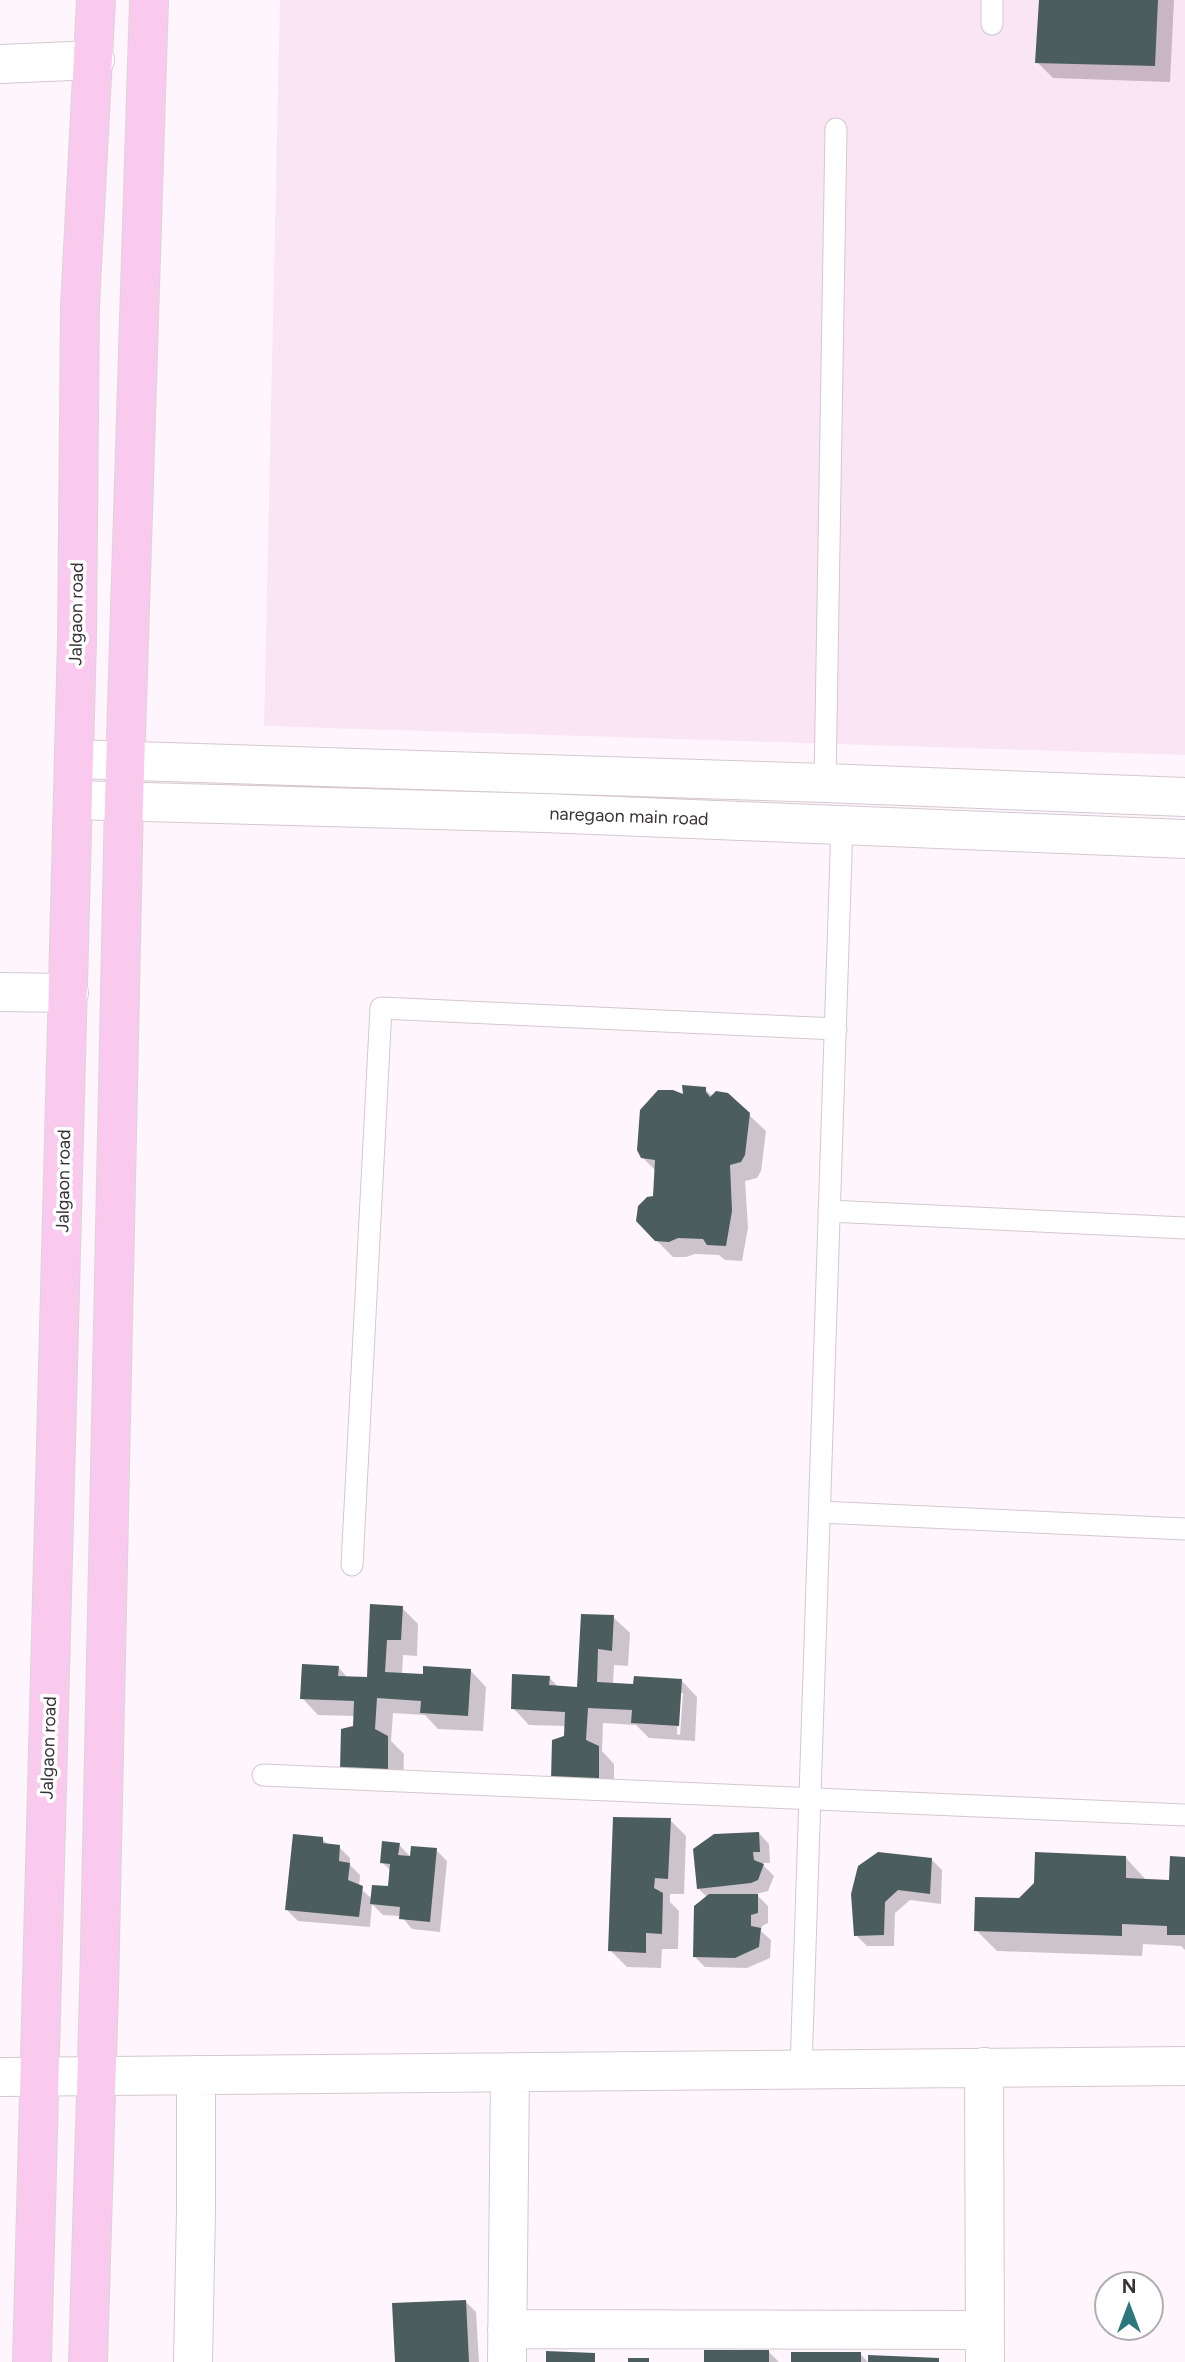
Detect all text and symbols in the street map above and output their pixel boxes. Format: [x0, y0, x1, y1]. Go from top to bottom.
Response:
street label: Jalgaon road [65, 562, 89, 666]
street label: naregaon main road [549, 803, 709, 831]
street label: Jalgaon road [52, 1129, 76, 1233]
street label: Jalgaon road [36, 1696, 62, 1800]
north arrow [1094, 2271, 1164, 2341]
text: N [1122, 2275, 1136, 2298]

